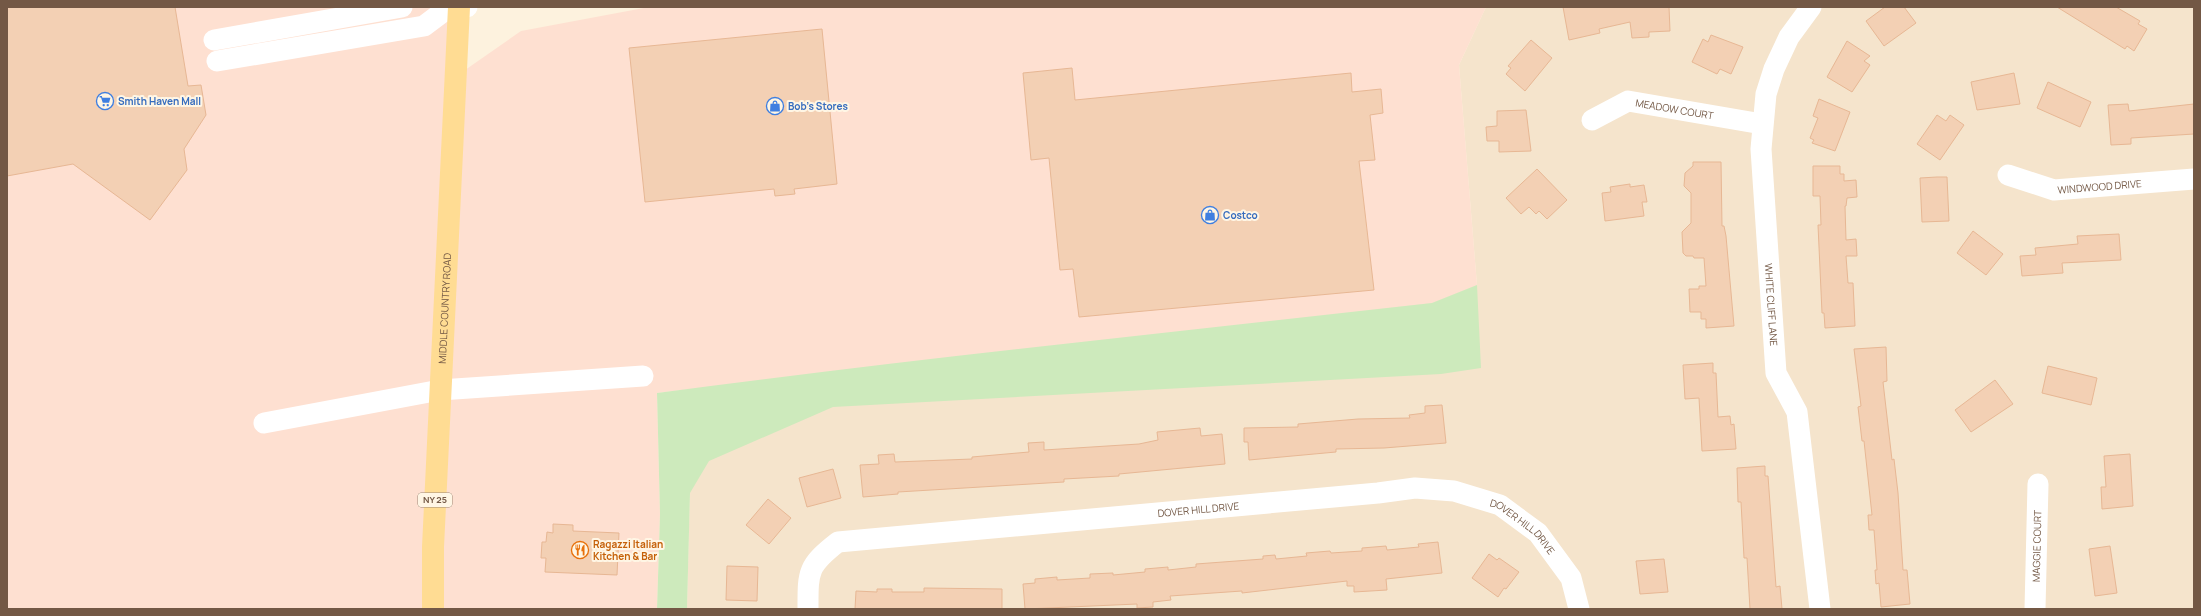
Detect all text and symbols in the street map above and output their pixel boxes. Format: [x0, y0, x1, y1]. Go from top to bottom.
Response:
supermarket icon: Smith Haven Mall [95, 91, 115, 111]
place label: Smith Haven Mall [118, 94, 201, 108]
street label: MEADOW COURT [1634, 95, 1715, 123]
shop icon: Bob's Stores [765, 96, 785, 116]
place label: Bob's Stores [788, 99, 849, 113]
street label: WINDWOOD DRIVE [2057, 176, 2142, 197]
shop icon: Costco [1200, 205, 1220, 225]
place label: Costco [1223, 208, 1258, 222]
street label: MIDDLE COUNTRY ROAD [435, 252, 454, 364]
street label: WHITE CLIFF LANE [1762, 263, 1781, 347]
road number: NY 25 [418, 493, 452, 507]
street label: DOVER HILL DRIVE [1488, 495, 1558, 557]
street label: DOVER HILL DRIVE [1157, 499, 1240, 520]
street label: MAGGIE COURT [2029, 510, 2044, 582]
place label: Ragazzi Italian Kitchen & Bar [593, 537, 663, 563]
restaurant icon: Ragazzi Italian Kitchen & Bar [570, 540, 590, 560]

